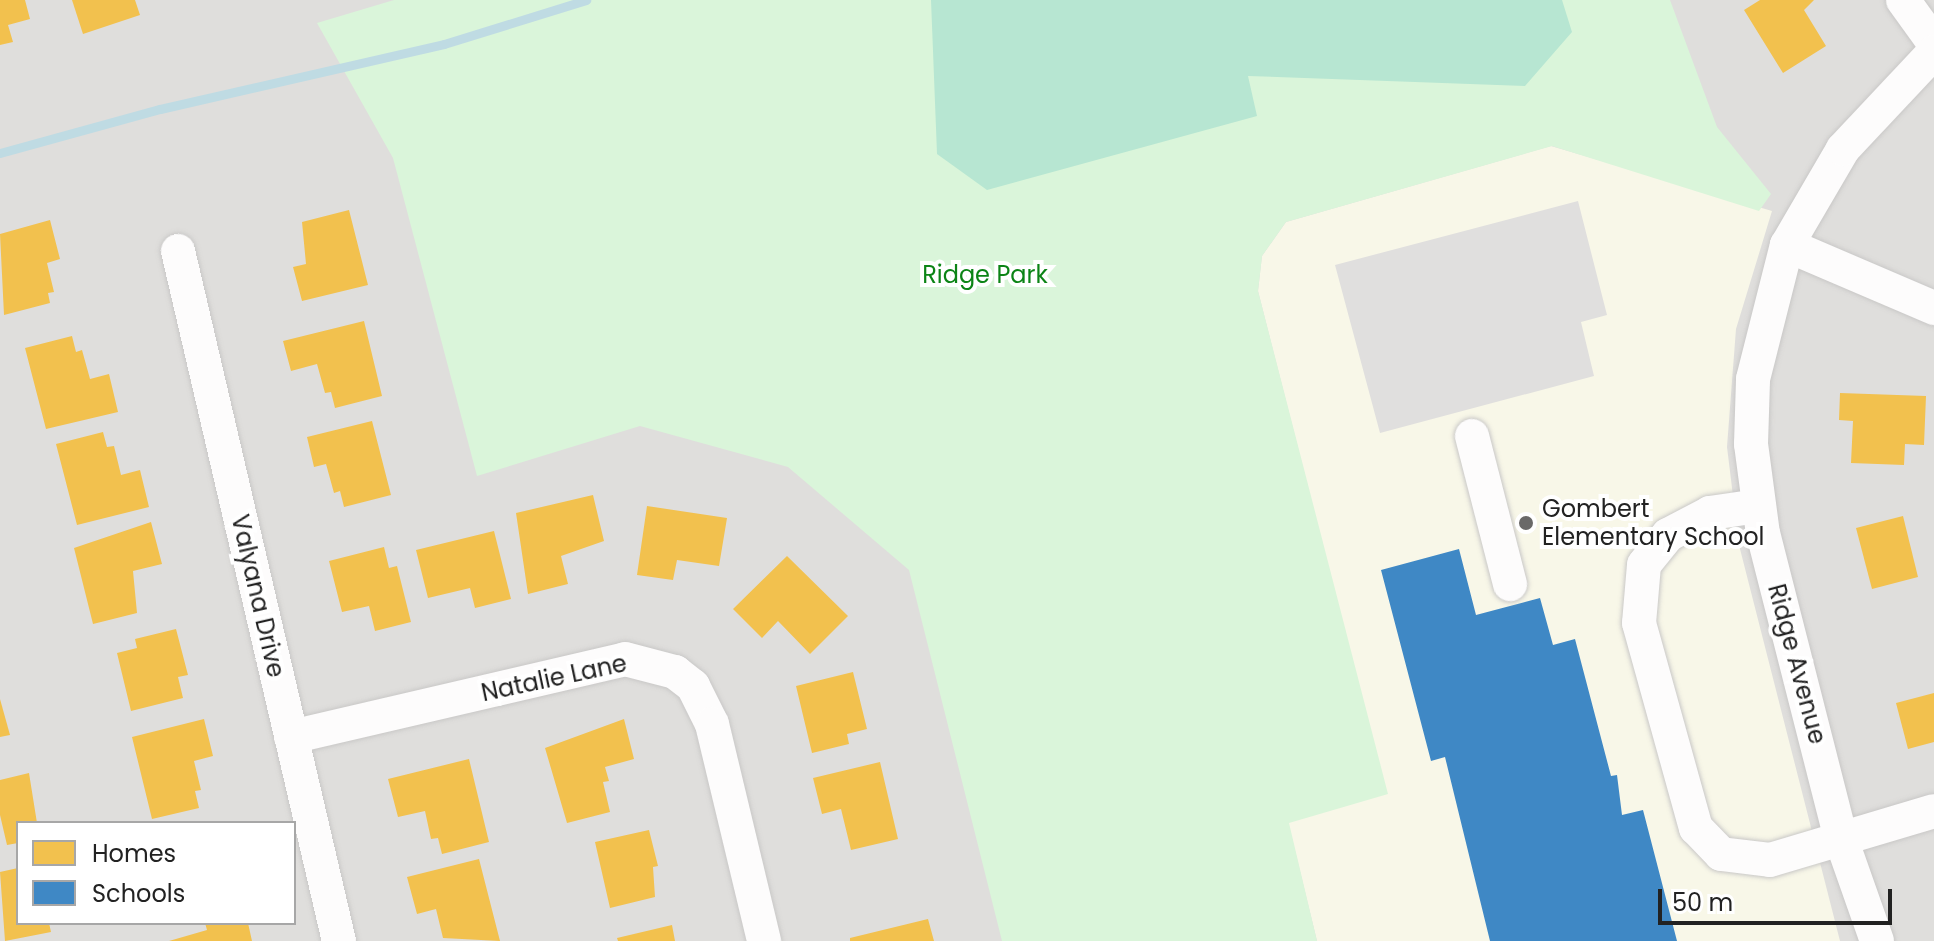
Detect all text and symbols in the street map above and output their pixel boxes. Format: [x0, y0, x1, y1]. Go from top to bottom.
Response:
park label: Ridge Park [922, 261, 1048, 289]
place label: Gombert Elementary School [1542, 495, 1765, 551]
street label: Valyana Drive [225, 512, 291, 680]
marker: Gombert Elementary School [1517, 514, 1535, 532]
street label: Ridge Avenue [1762, 581, 1832, 747]
street label: Natalie Lane [479, 649, 629, 707]
legend [16, 821, 296, 925]
text: Homes [92, 837, 176, 870]
scale bar [1662, 873, 1896, 923]
text: Schools [92, 877, 185, 910]
text: 50 m [1672, 886, 1733, 919]

